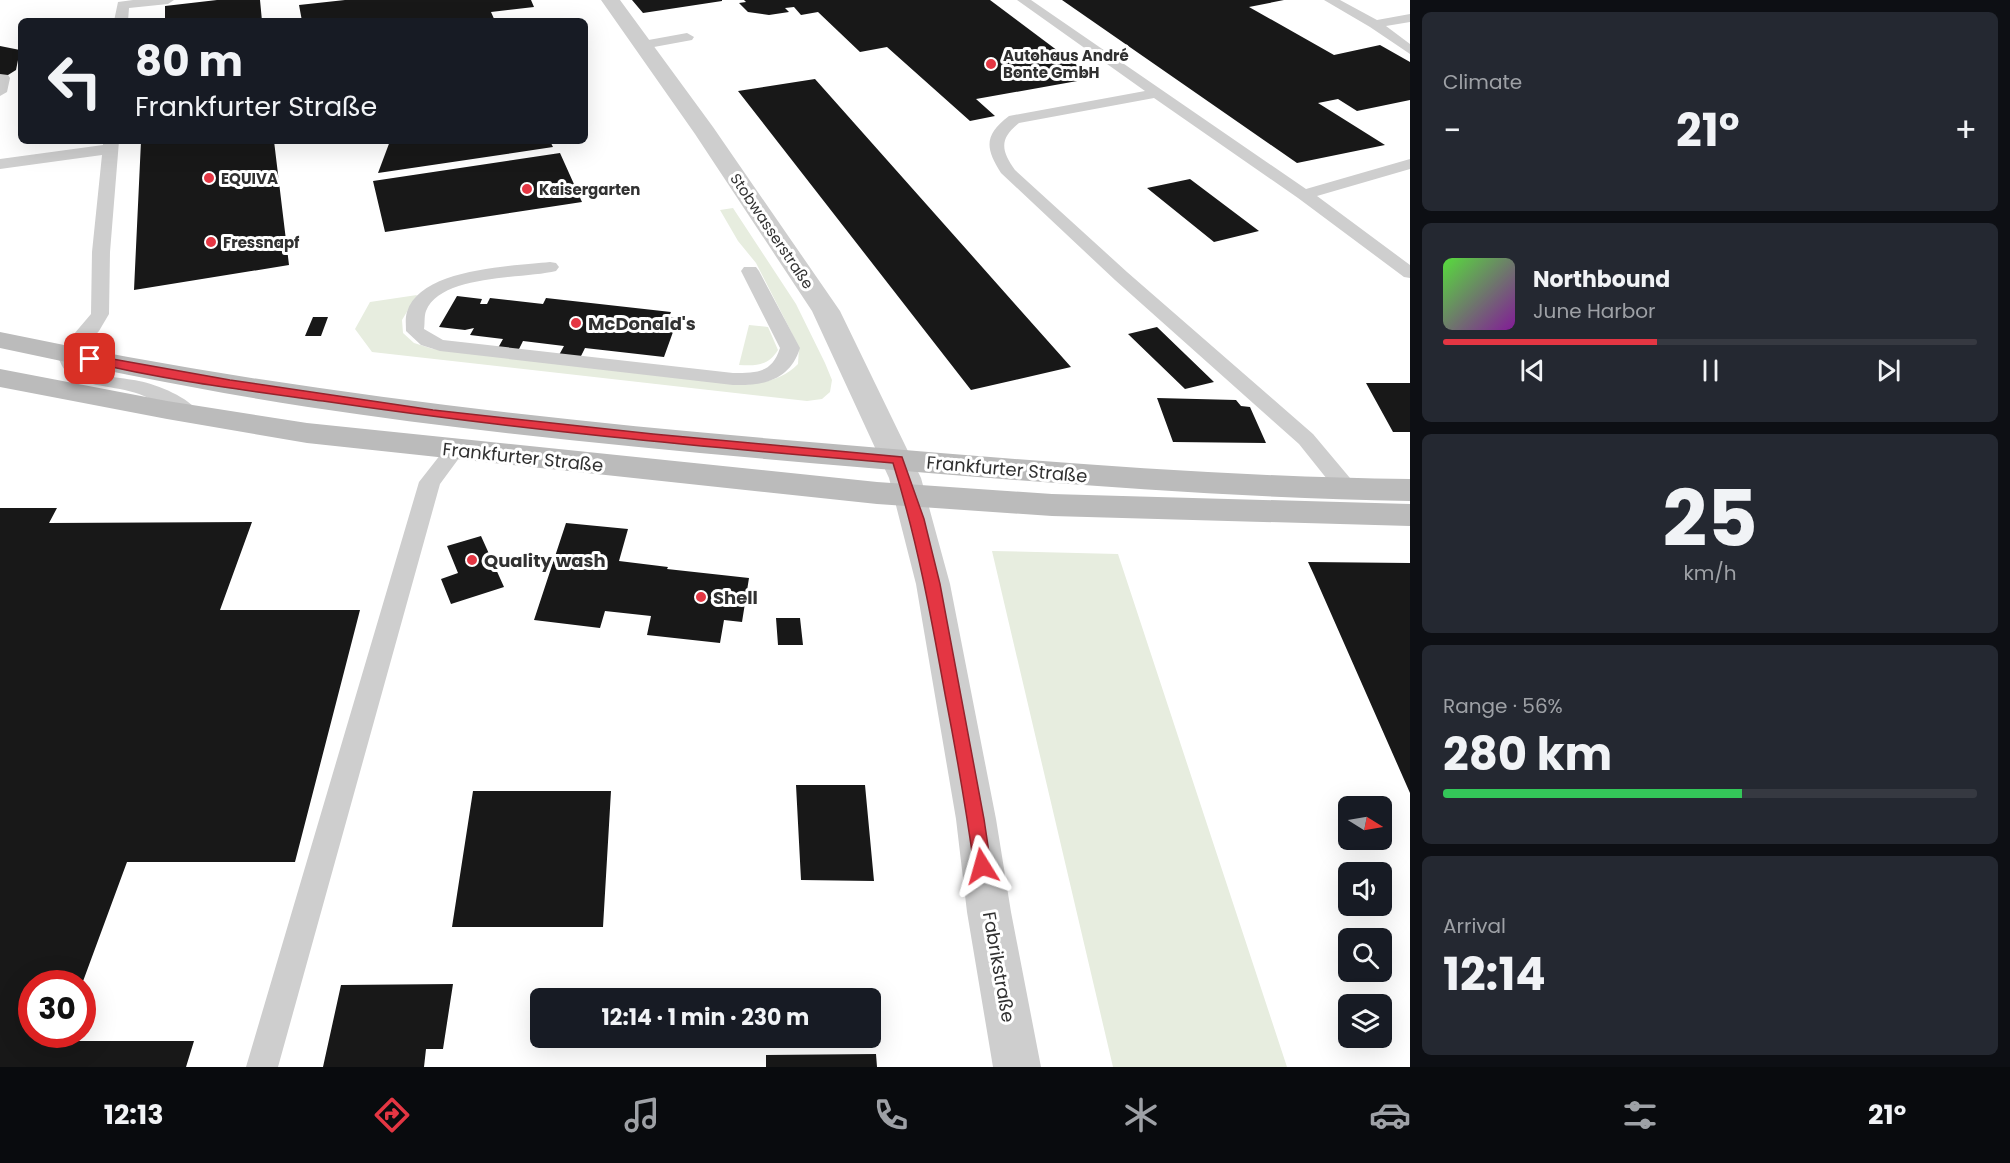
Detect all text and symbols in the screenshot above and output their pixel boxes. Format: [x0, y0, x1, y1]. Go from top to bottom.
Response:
text: 80 m [135, 32, 243, 91]
icon: left [36, 42, 114, 120]
place label: Autohaus André Bonte GmbH [1003, 45, 1129, 83]
marker: Autohaus André Bonte GmbH [984, 57, 998, 71]
text: Climate [1443, 68, 1522, 96]
text: Frankfurter Straße [135, 88, 377, 125]
text: 21° [1676, 99, 1740, 162]
text: − [1443, 107, 1461, 154]
text: + [1954, 107, 1977, 154]
place label: EQUIVA [221, 168, 278, 189]
street label: Stobwasserstraße [725, 169, 819, 293]
marker: EQUIVA [202, 171, 216, 185]
place label: Kaisergarten [539, 179, 640, 200]
marker: Kaisergarten [520, 182, 534, 196]
place label: Fressnapf [223, 232, 300, 253]
marker: Fressnapf [204, 235, 218, 249]
text: Northbound [1533, 264, 1670, 295]
text: June Harbor [1533, 297, 1656, 325]
place label: McDonald's [588, 311, 696, 336]
marker: McDonald's [569, 316, 583, 330]
pin [64, 333, 115, 384]
icon: arrive [73, 342, 106, 375]
icon: previous [1516, 354, 1549, 387]
icon: pause [1694, 354, 1727, 387]
icon: next [1872, 354, 1905, 387]
street label: Frankfurter Straße [441, 436, 605, 478]
street label: Frankfurter Straße [925, 450, 1089, 488]
text: 25 [1662, 464, 1758, 573]
place label: Quality wash [484, 548, 606, 573]
marker: Quality wash [465, 553, 479, 567]
text: km/h [1683, 559, 1737, 587]
place label: Shell [713, 585, 758, 610]
marker: Shell [694, 590, 708, 604]
text: Range · 56% [1443, 692, 1563, 720]
text: 280 km [1443, 723, 1612, 786]
north arrow [1338, 796, 1392, 850]
map controls [1338, 796, 1392, 1048]
position arrow [950, 834, 1014, 898]
button: sound [1338, 862, 1392, 916]
street label: Fabrikstraße [977, 910, 1021, 1024]
text: Arrival [1443, 912, 1506, 940]
button: search [1338, 928, 1392, 982]
text: 12:14 [1443, 943, 1546, 1006]
speed limit sign: 30 [18, 970, 96, 1048]
button: layers [1338, 994, 1392, 1048]
text: 12:14 · 1 min · 230 m [602, 1002, 809, 1033]
icon: directions [371, 1094, 413, 1136]
icon: music [621, 1094, 663, 1136]
icon: phone [870, 1094, 912, 1136]
icon: climate [1120, 1094, 1162, 1136]
icon: car [1369, 1094, 1411, 1136]
icon: filters [1619, 1094, 1661, 1136]
text: 12:13 [104, 1096, 163, 1133]
text: 21° [1868, 1096, 1906, 1133]

